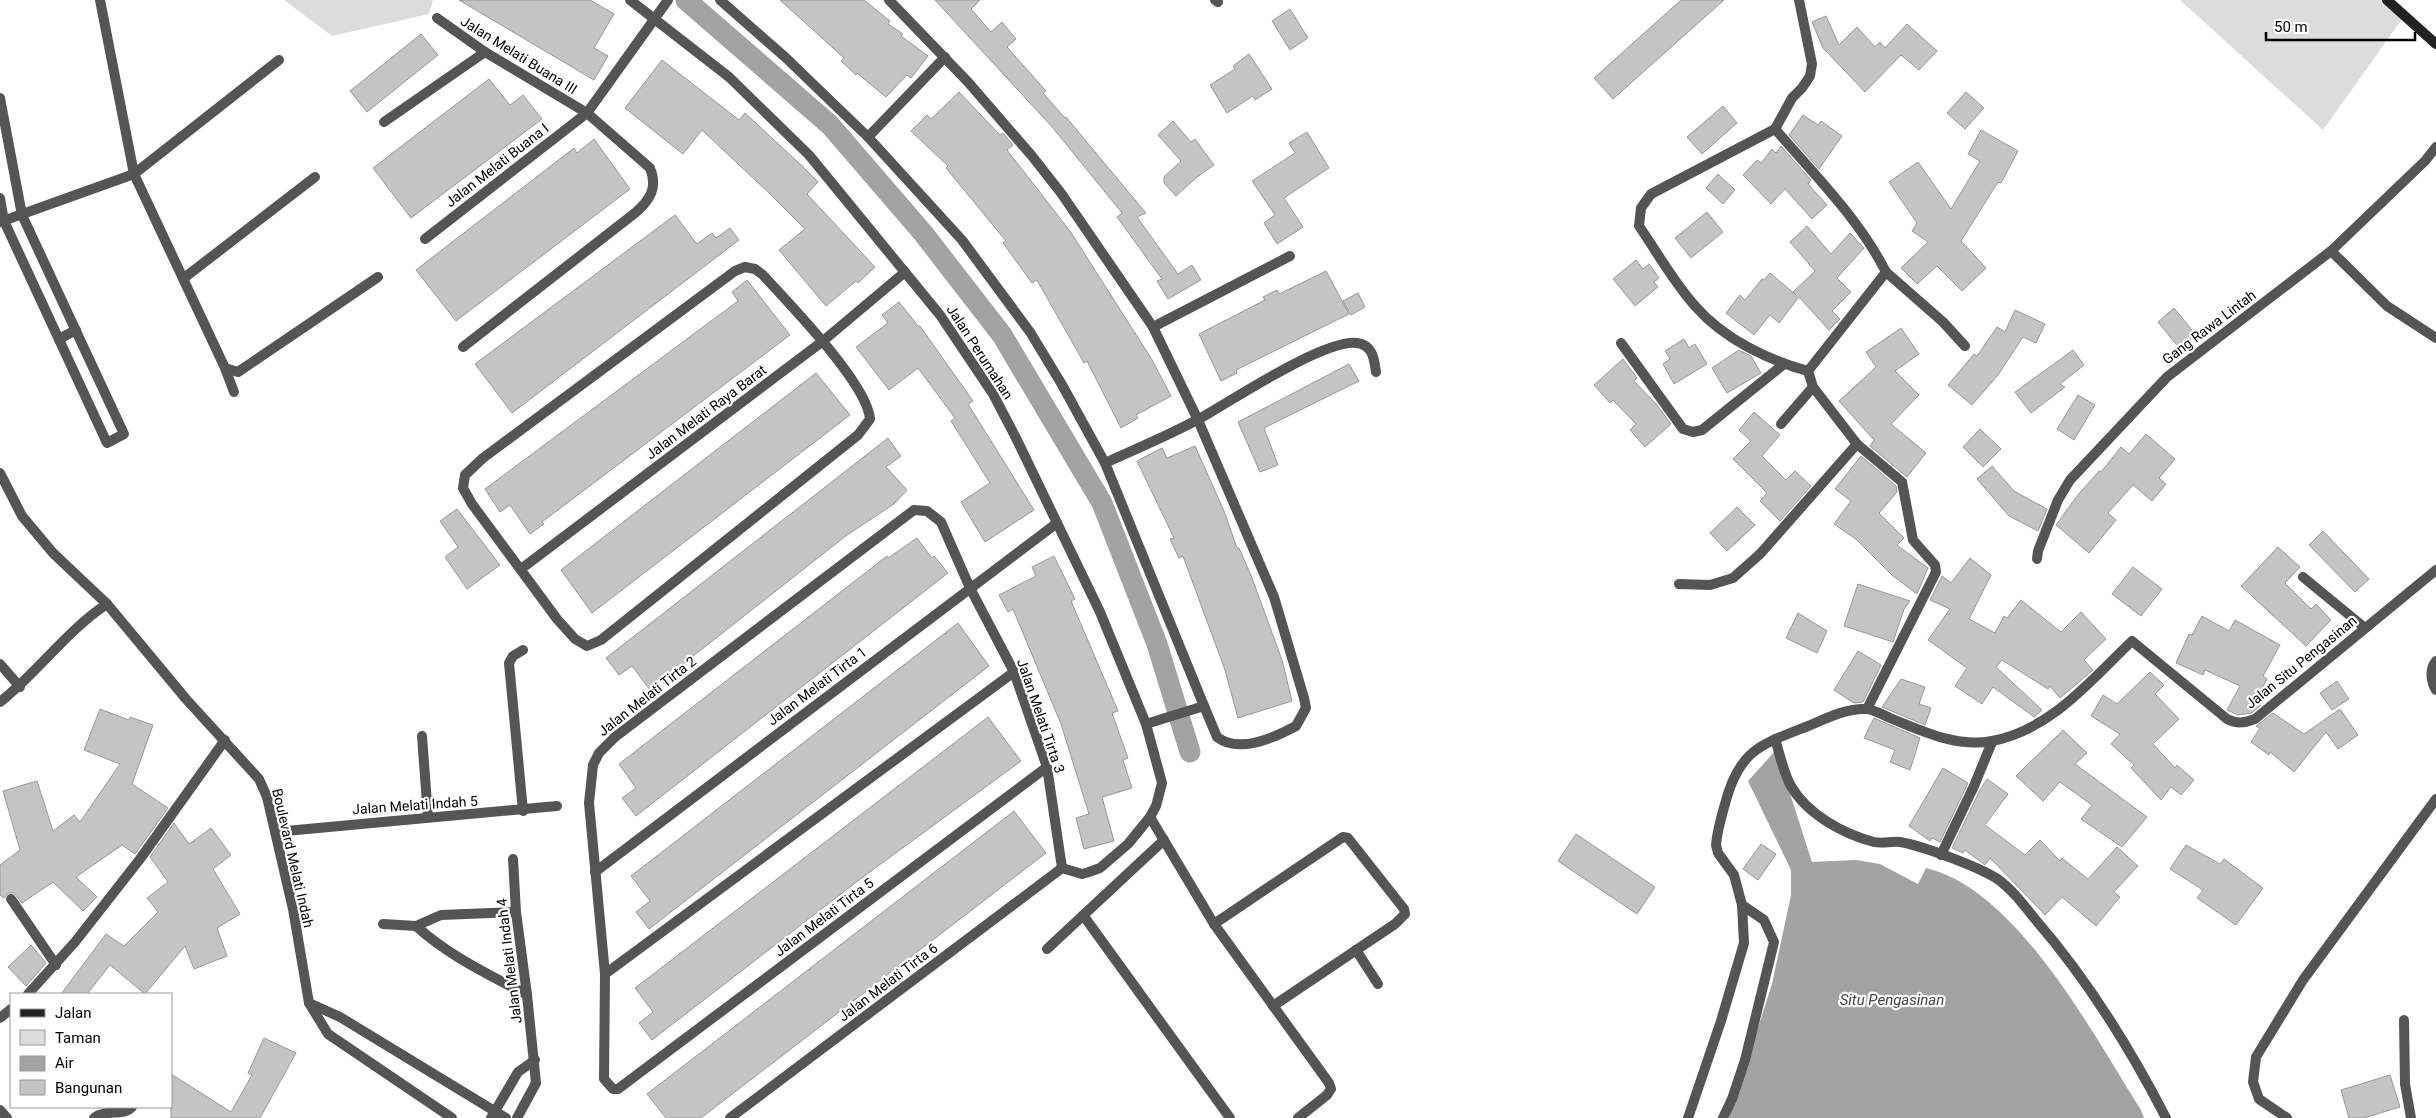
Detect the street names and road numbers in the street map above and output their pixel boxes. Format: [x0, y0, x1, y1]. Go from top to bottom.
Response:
street label: Jalan Melati Buana III [458, 13, 580, 97]
street label: Jalan Melati Buana I [442, 120, 552, 210]
street label: Gang Rawa Lintah [2159, 287, 2259, 367]
street label: Jalan Perumahan [944, 302, 1016, 402]
street label: Jalan Melati Raya Barat [643, 361, 770, 462]
street label: Jalan Situ Pengasinan [2242, 612, 2360, 712]
street label: Jalan Melati Tirta 1 [764, 644, 870, 728]
street label: Jalan Melati Tirta 2 [595, 653, 699, 739]
street label: Jalan Melati Tirta 3 [1014, 657, 1068, 775]
street label: Boulevard Melati Indah [269, 787, 317, 929]
street label: Jalan Melati Indah 5 [352, 793, 478, 817]
street label: Jalan Melati Tirta 5 [771, 874, 877, 959]
street label: Jalan Melati Indah 4 [493, 897, 525, 1024]
street label: Jalan Melati Tirta 6 [835, 939, 941, 1024]

